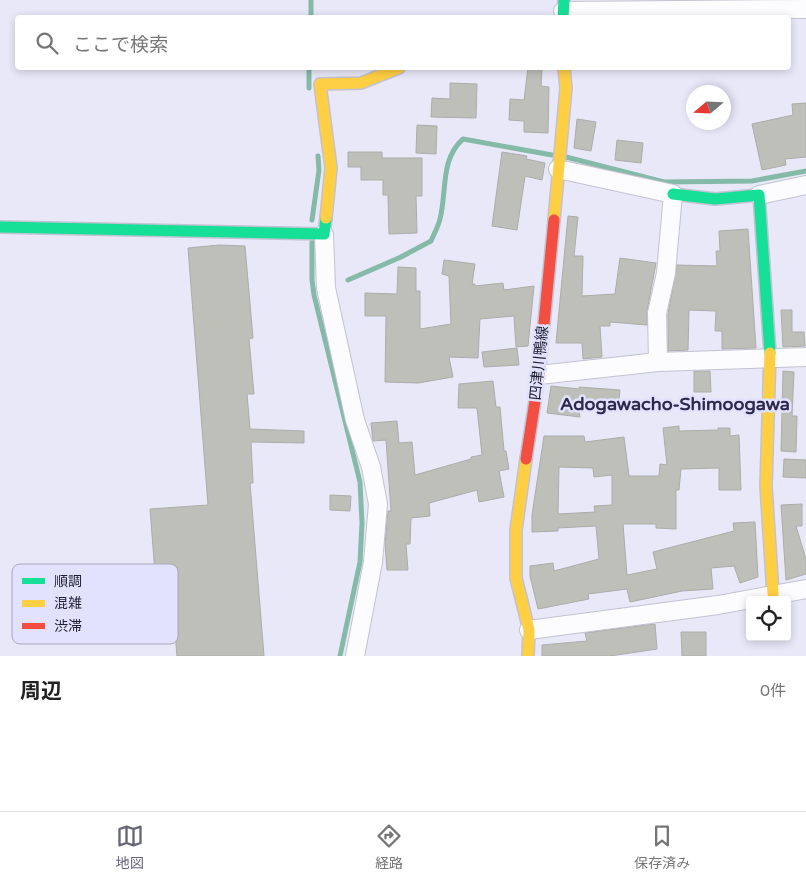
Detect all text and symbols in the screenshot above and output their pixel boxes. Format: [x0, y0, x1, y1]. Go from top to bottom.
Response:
search box [15, 15, 791, 70]
icon: search [33, 29, 61, 57]
text: ここで検索 [73, 34, 168, 56]
north arrow [686, 85, 731, 130]
street label: 四津川鴨線 [526, 325, 552, 401]
district label: Adogawacho-Shimoogawa [560, 393, 790, 415]
legend [12, 564, 178, 644]
text: 順調 [54, 573, 82, 590]
text: 混雑 [54, 595, 82, 612]
map controls [746, 596, 791, 641]
button: locate [746, 596, 791, 641]
text: 渋滞 [54, 618, 82, 635]
text: 周辺 [20, 679, 62, 704]
text: 0件 [760, 681, 786, 701]
tab: 地図 [116, 822, 144, 872]
tab: 経路 [375, 822, 403, 872]
tab: 保存済み [634, 822, 690, 872]

